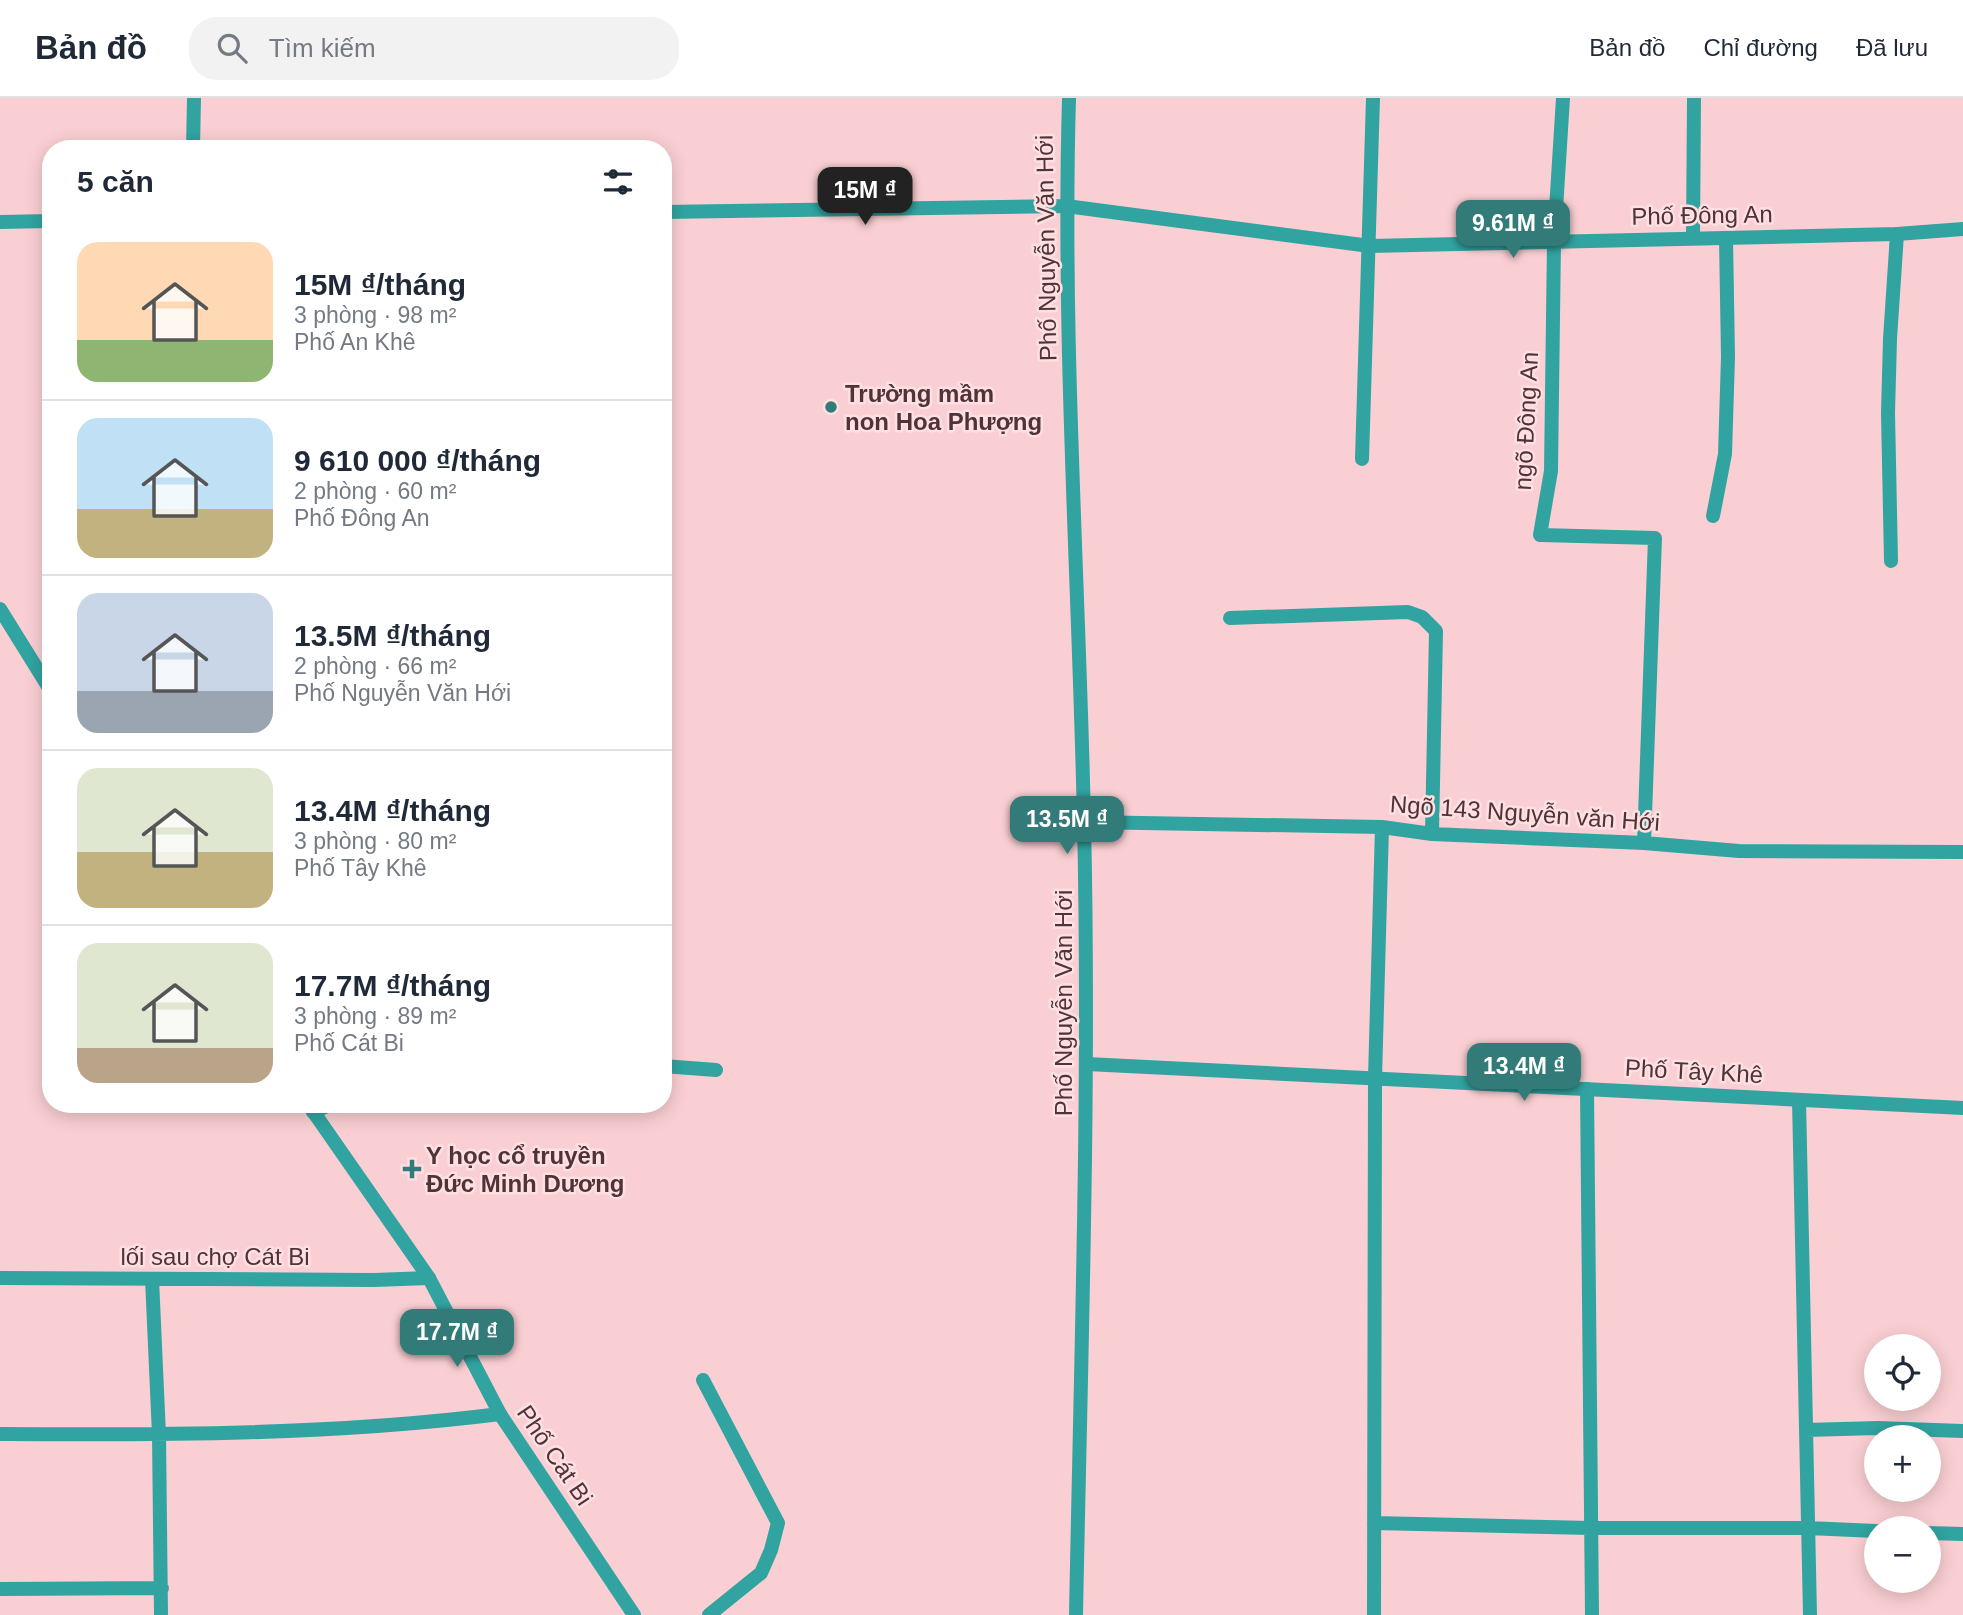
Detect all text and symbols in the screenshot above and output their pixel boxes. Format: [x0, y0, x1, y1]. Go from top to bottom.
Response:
search box [189, 17, 679, 80]
text: Bản đồ [35, 29, 147, 66]
icon: search [213, 29, 251, 67]
text: Tìm kiếm [269, 33, 376, 63]
text: Bản đồ [1589, 34, 1665, 61]
text: Chỉ đường [1703, 34, 1818, 61]
text: Đã lưu [1856, 34, 1928, 61]
street label: Phố Nguyễn Văn Hới [1031, 135, 1061, 361]
icon: filters [599, 163, 637, 201]
text: 5 căn [77, 165, 154, 198]
pin: 15M ₫ [816, 167, 914, 227]
text: 15M ₫ [834, 177, 896, 203]
pin: 9.61M ₫ [1448, 200, 1578, 260]
street label: Phố Đông An [1631, 200, 1773, 230]
text: 9.61M ₫ [1472, 210, 1554, 236]
text: 15M ₫/tháng [294, 268, 466, 301]
icon: home [133, 270, 217, 354]
text: 3 phòng · 98 m² [294, 302, 456, 328]
text: Phố An Khê [294, 329, 416, 355]
street label: ngõ Đông An [1509, 351, 1543, 491]
place label: Trường mầm non Hoa Phượng [845, 380, 1042, 435]
marker: Trường mầm non Hoa Phượng [823, 399, 839, 415]
text: 9 610 000 ₫/tháng [294, 444, 541, 477]
icon: home [133, 446, 217, 530]
text: 2 phòng · 60 m² [294, 478, 456, 504]
text: Phố Đông An [294, 505, 430, 531]
text: 13.5M ₫/tháng [294, 619, 491, 652]
icon: home [133, 621, 217, 705]
text: 2 phòng · 66 m² [294, 653, 456, 679]
text: Phố Nguyễn Văn Hới [294, 680, 511, 706]
street label: Ngõ 143 Nguyễn văn Hới [1389, 790, 1661, 836]
text: 13.4M ₫/tháng [294, 794, 491, 827]
icon: home [133, 796, 217, 880]
pin: 13.5M ₫ [1002, 796, 1132, 856]
text: 13.5M ₫ [1026, 806, 1108, 832]
text: 3 phòng · 80 m² [294, 828, 456, 854]
text: Phố Tây Khê [294, 855, 427, 881]
street label: Phố Nguyễn Văn Hới [1050, 890, 1077, 1116]
text: 17.7M ₫/tháng [294, 969, 491, 1002]
icon: home [133, 971, 217, 1055]
text: 3 phòng · 89 m² [294, 1003, 456, 1029]
text: Phố Cát Bi [294, 1030, 404, 1056]
pin: 13.4M ₫ [1459, 1044, 1589, 1103]
text: 13.4M ₫ [1483, 1053, 1565, 1079]
street label: Phố Tây Khê [1624, 1054, 1764, 1088]
place label: Y học cổ truyền Đức Minh Dương [426, 1142, 624, 1197]
marker: Y học cổ truyền Đức Minh Dương [404, 1161, 420, 1177]
street label: lối sau chợ Cát Bi [120, 1243, 310, 1270]
pin: 17.7M ₫ [392, 1310, 522, 1369]
text: 17.7M ₫ [416, 1319, 498, 1345]
map controls [1864, 1334, 1941, 1593]
button: locate [1864, 1334, 1941, 1411]
street label: Phố Cát Bi [512, 1400, 598, 1510]
button: + [1864, 1425, 1941, 1502]
button: − [1864, 1516, 1941, 1593]

